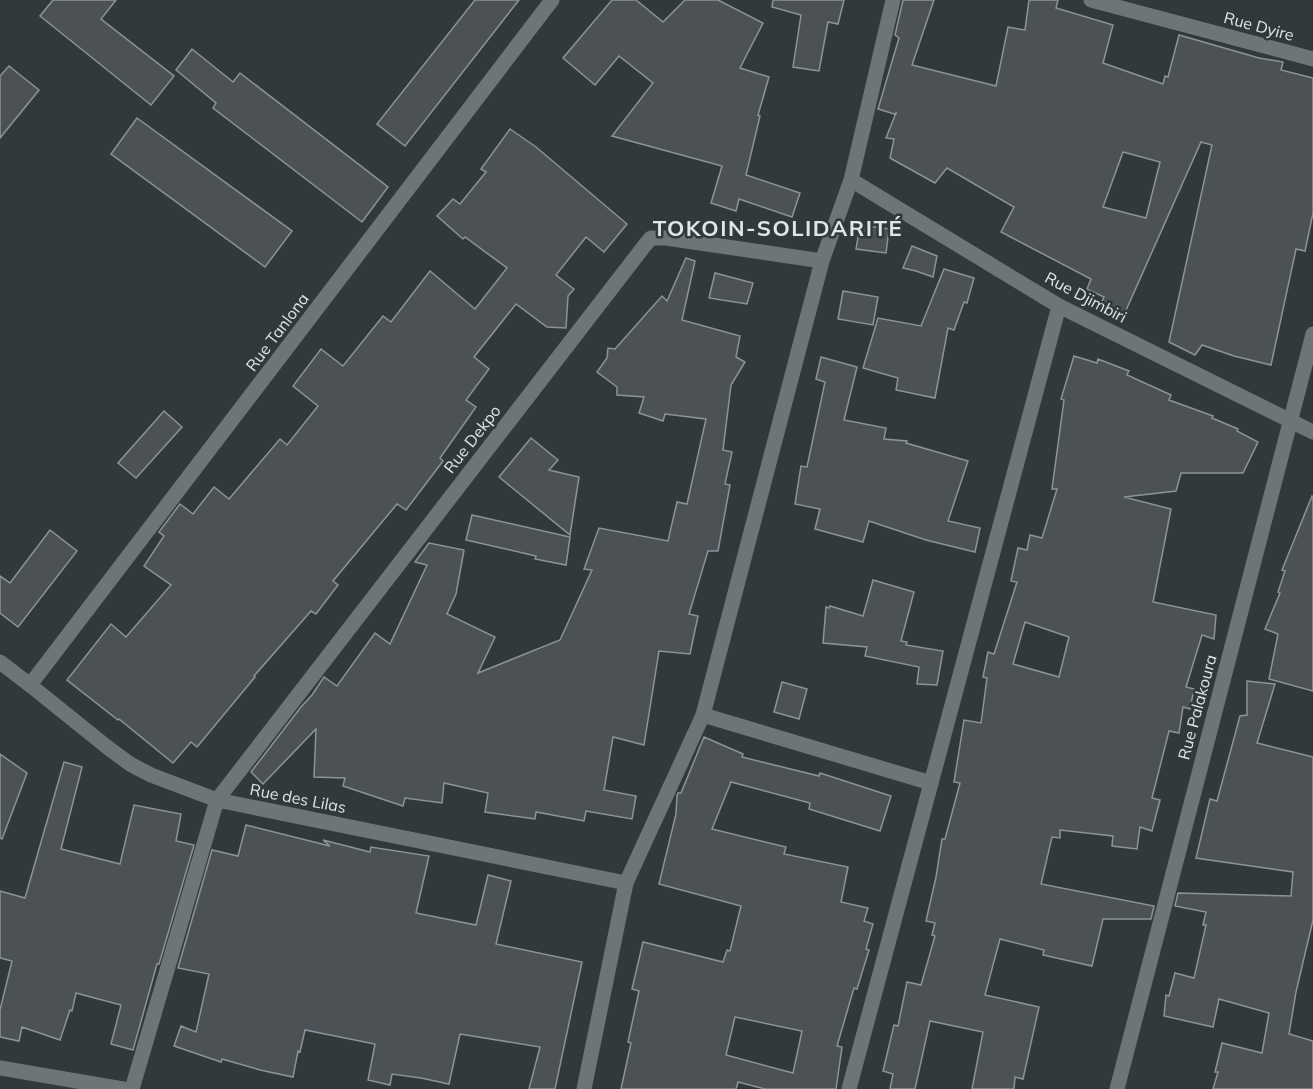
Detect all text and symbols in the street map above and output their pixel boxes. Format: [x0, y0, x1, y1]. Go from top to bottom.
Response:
street label: Rue Dyire [1222, 7, 1296, 45]
district label: TOKOIN-SOLIDARITÉ [653, 214, 903, 242]
street label: Rue Djimbiri [1042, 267, 1130, 327]
street label: Rue Tanlona [241, 289, 313, 375]
street label: Rue Dekpo [439, 401, 505, 477]
street label: Rue Palakoura [1173, 652, 1221, 762]
street label: Rue des Lilas [248, 779, 348, 817]

